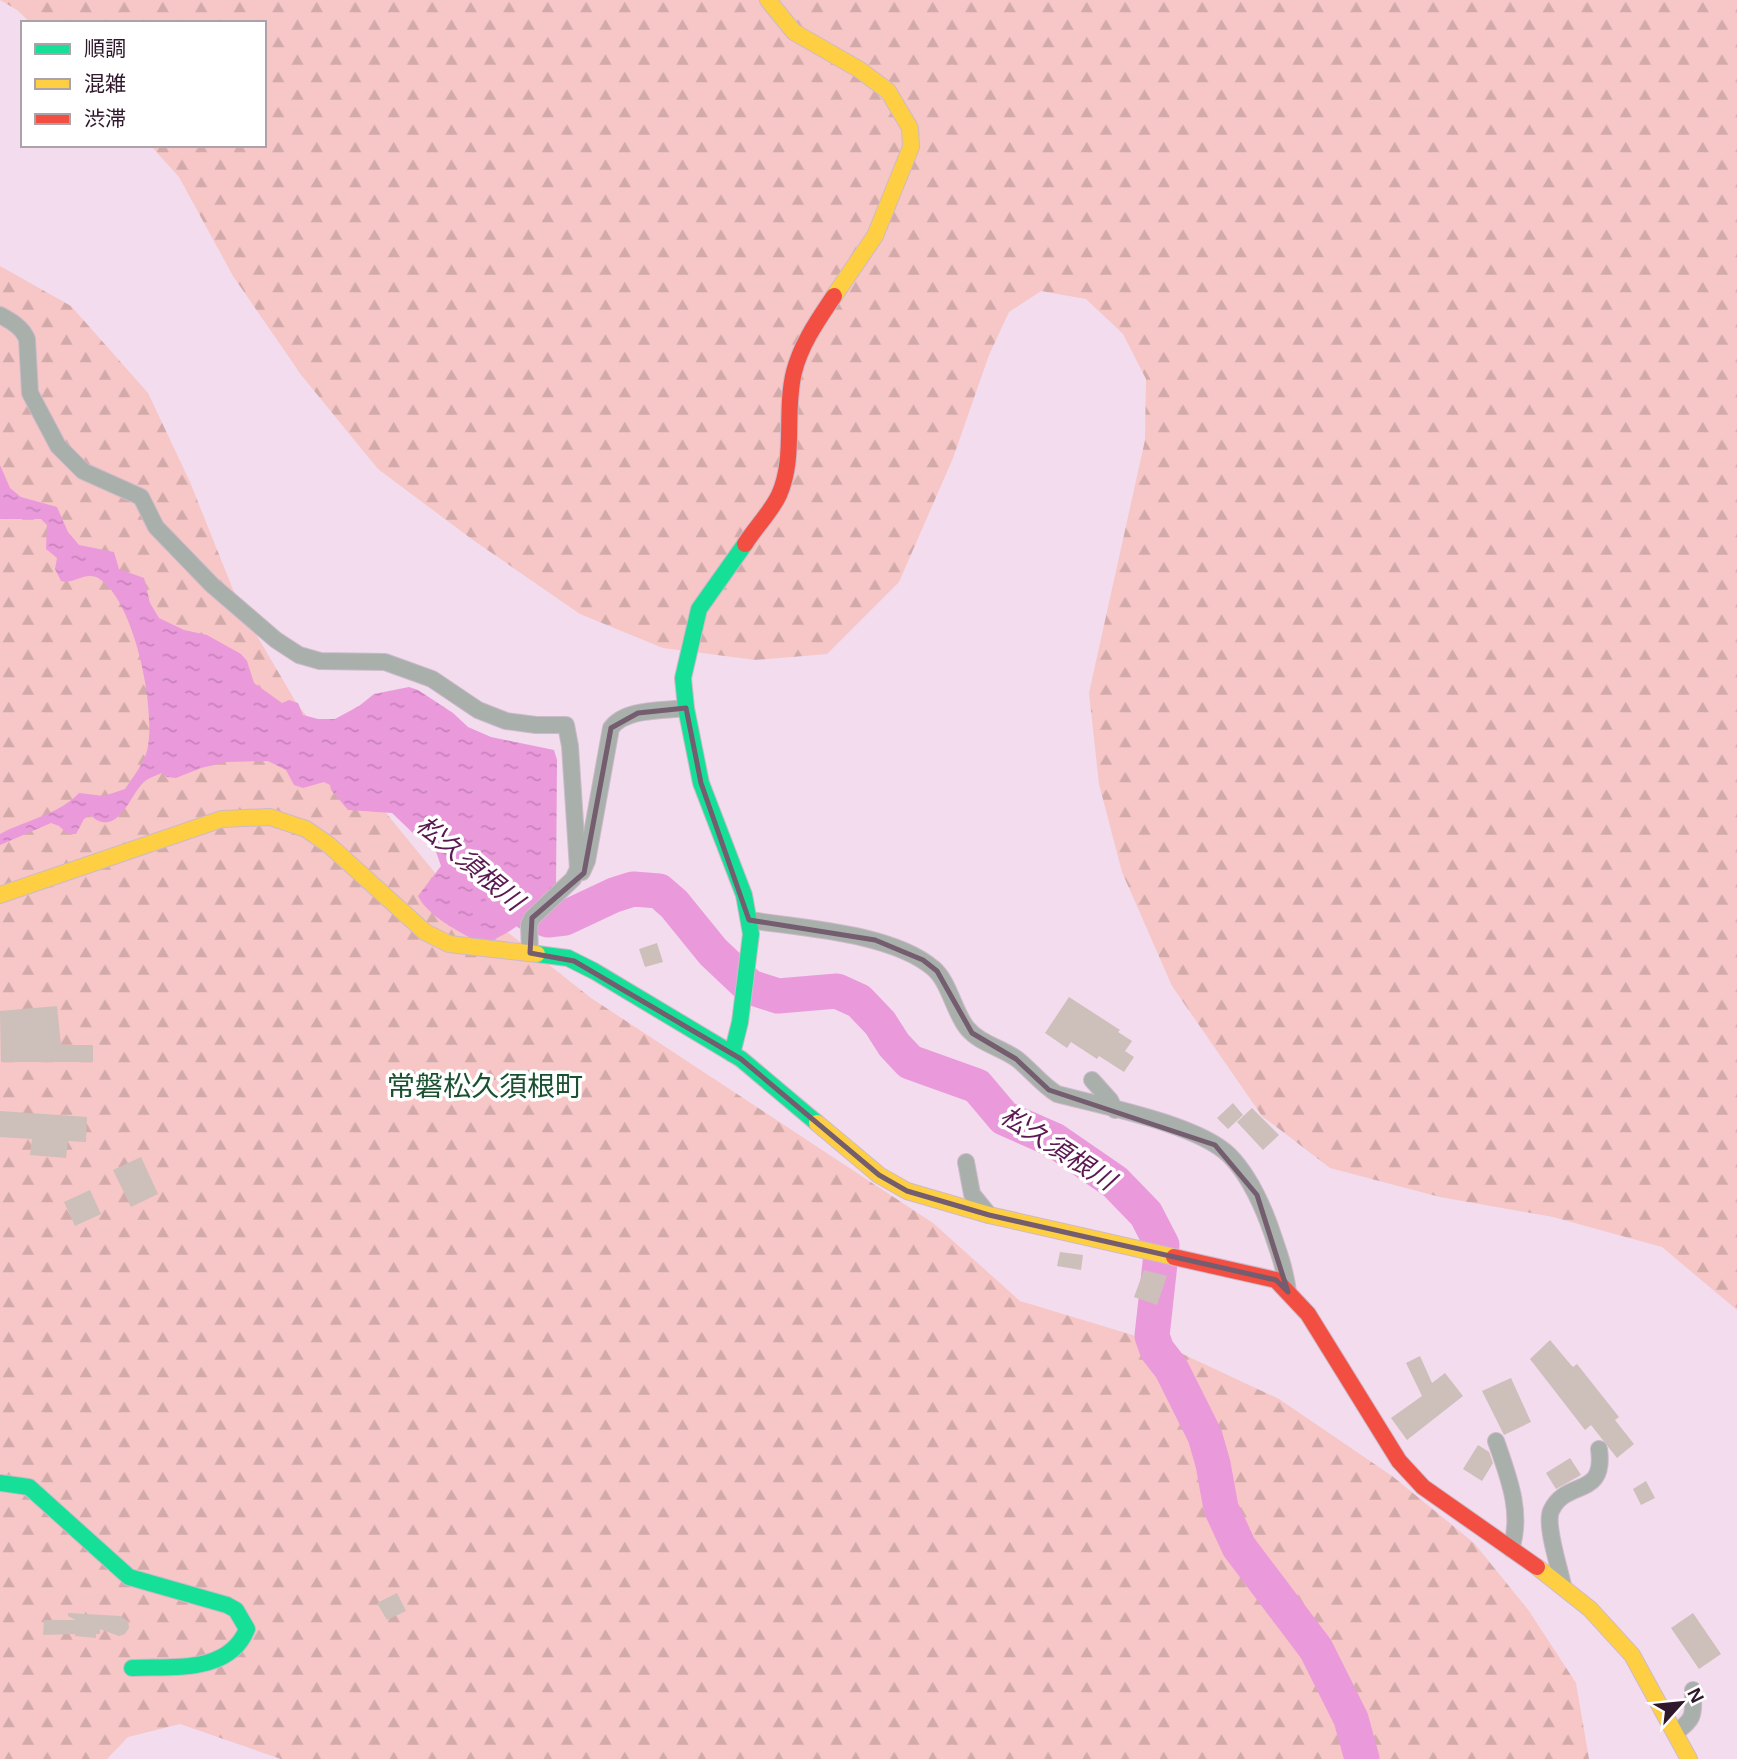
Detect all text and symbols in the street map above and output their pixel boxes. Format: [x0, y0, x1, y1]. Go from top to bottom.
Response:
legend [21, 21, 266, 147]
text: 順調 [84, 37, 126, 60]
text: 混雑 [84, 72, 126, 95]
text: 渋滞 [84, 107, 126, 130]
water label: 松久須根川 [411, 810, 532, 918]
district label: 常磐松久須根町 [387, 1071, 583, 1102]
water label: 松久須根川 [995, 1100, 1123, 1198]
north arrow [1646, 1668, 1716, 1738]
text: N [1683, 1685, 1708, 1706]

